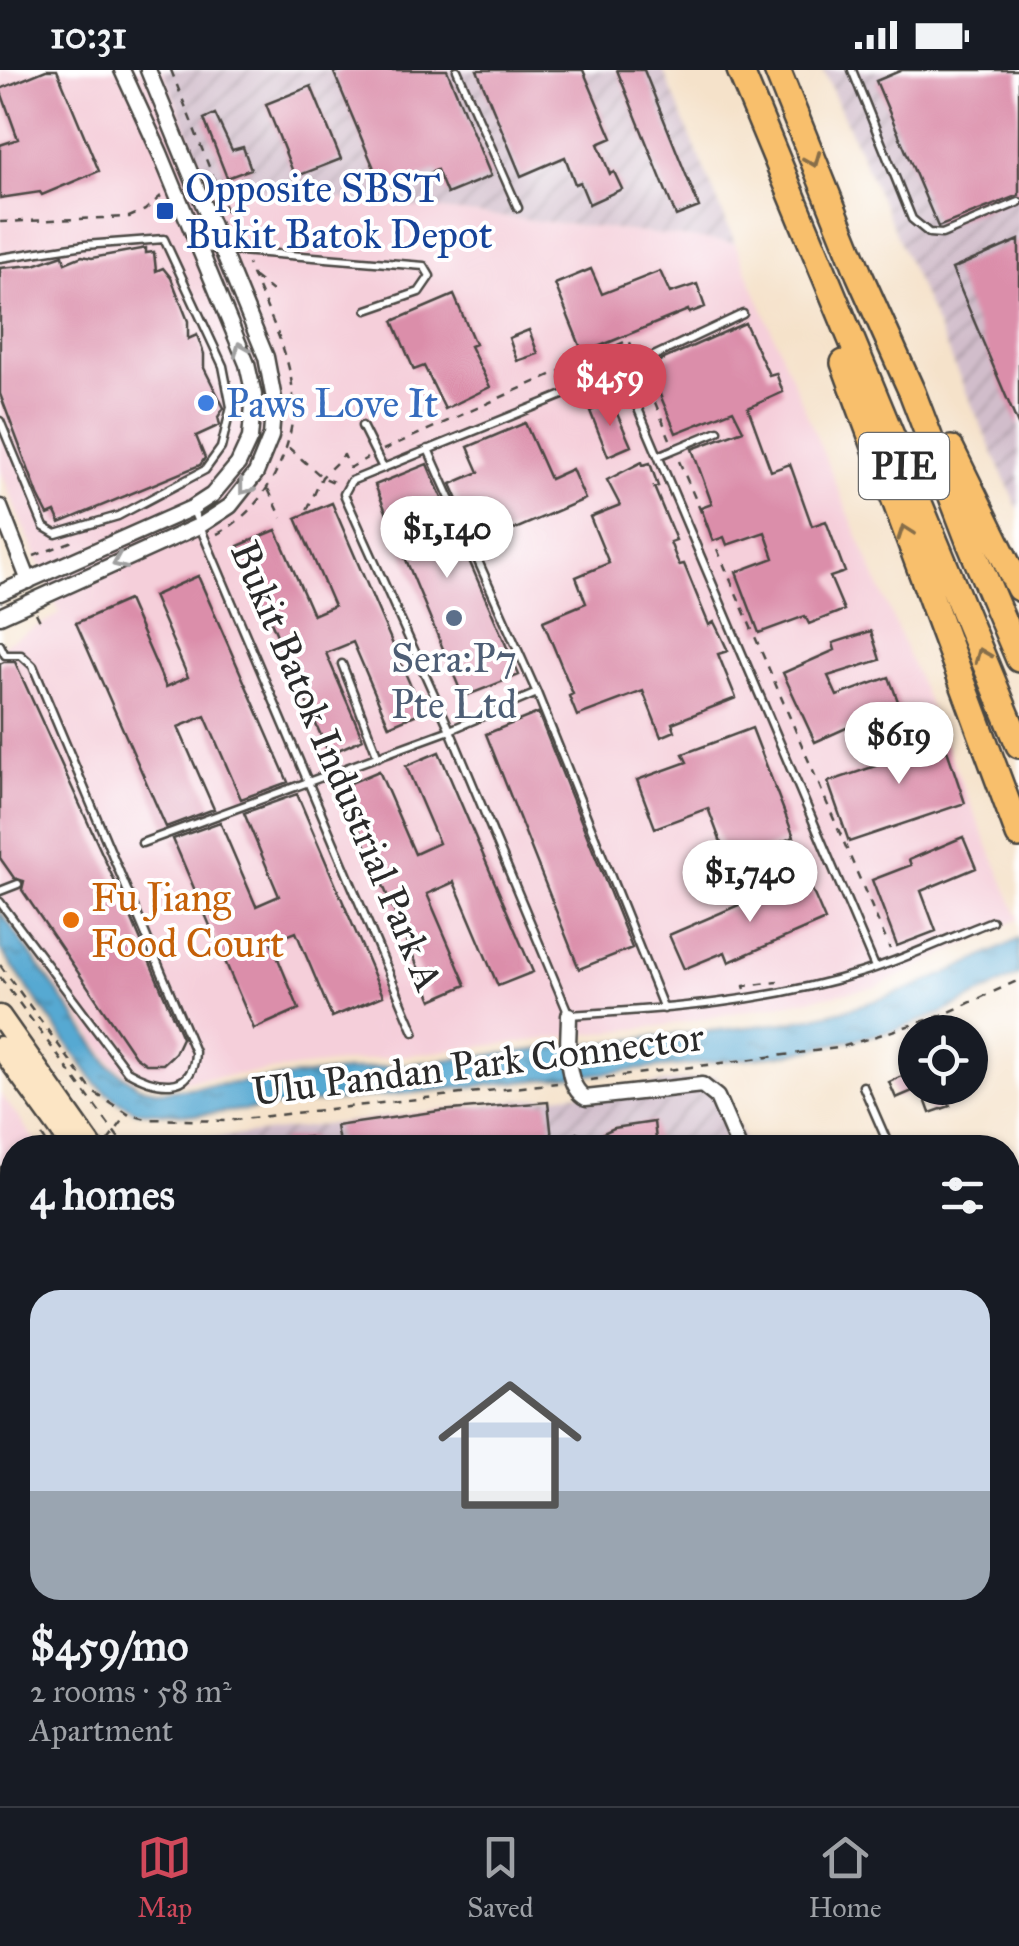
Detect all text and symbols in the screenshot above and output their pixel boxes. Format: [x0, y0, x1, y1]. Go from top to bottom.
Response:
text: 10:31 [50, 12, 127, 58]
one-way arrow [802, 151, 822, 168]
place label: Opposite SBST Bukit Batok Depot [185, 164, 493, 259]
marker: Opposite SBST Bukit Batok Depot [154, 200, 176, 222]
one-way arrow [233, 341, 253, 359]
pin: $459 [551, 344, 669, 429]
text: $459 [575, 357, 645, 396]
place label: Paws Love It [226, 379, 438, 428]
marker: Paws Love It [195, 392, 217, 414]
road number: PIE [859, 433, 949, 499]
one-way arrow [239, 476, 257, 494]
pin: $1,140 [366, 496, 528, 581]
text: $1,140 [402, 509, 492, 548]
one-way arrow [896, 524, 917, 541]
street label: Bukit Batok Industrial Park A [220, 534, 454, 998]
one-way arrow [111, 550, 129, 570]
marker: Sera:P7 Pte Ltd [443, 607, 465, 629]
place label: Sera:P7 Pte Ltd [391, 634, 517, 729]
one-way arrow [974, 647, 994, 665]
pin: $619 [840, 702, 958, 787]
text: $619 [866, 715, 932, 754]
pin: $1,740 [669, 840, 831, 925]
text: $1,740 [704, 853, 796, 892]
place label: Fu Jiang Food Court [91, 873, 284, 968]
marker: Fu Jiang Food Court [60, 909, 82, 931]
street label: Ulu Pandan Park Connector [249, 1012, 707, 1116]
map controls [898, 1015, 988, 1105]
button: locate [898, 1015, 988, 1105]
icon: filters [935, 1168, 990, 1223]
text: 4 homes [30, 1169, 175, 1221]
icon: home [420, 1355, 600, 1535]
text: $459/mo [30, 1620, 189, 1672]
text: 2 rooms · 58 m² [30, 1672, 231, 1711]
text: Apartment [30, 1711, 173, 1750]
tab: Map [137, 1830, 192, 1925]
tab: Saved [467, 1830, 534, 1925]
tab: Home [808, 1830, 882, 1925]

